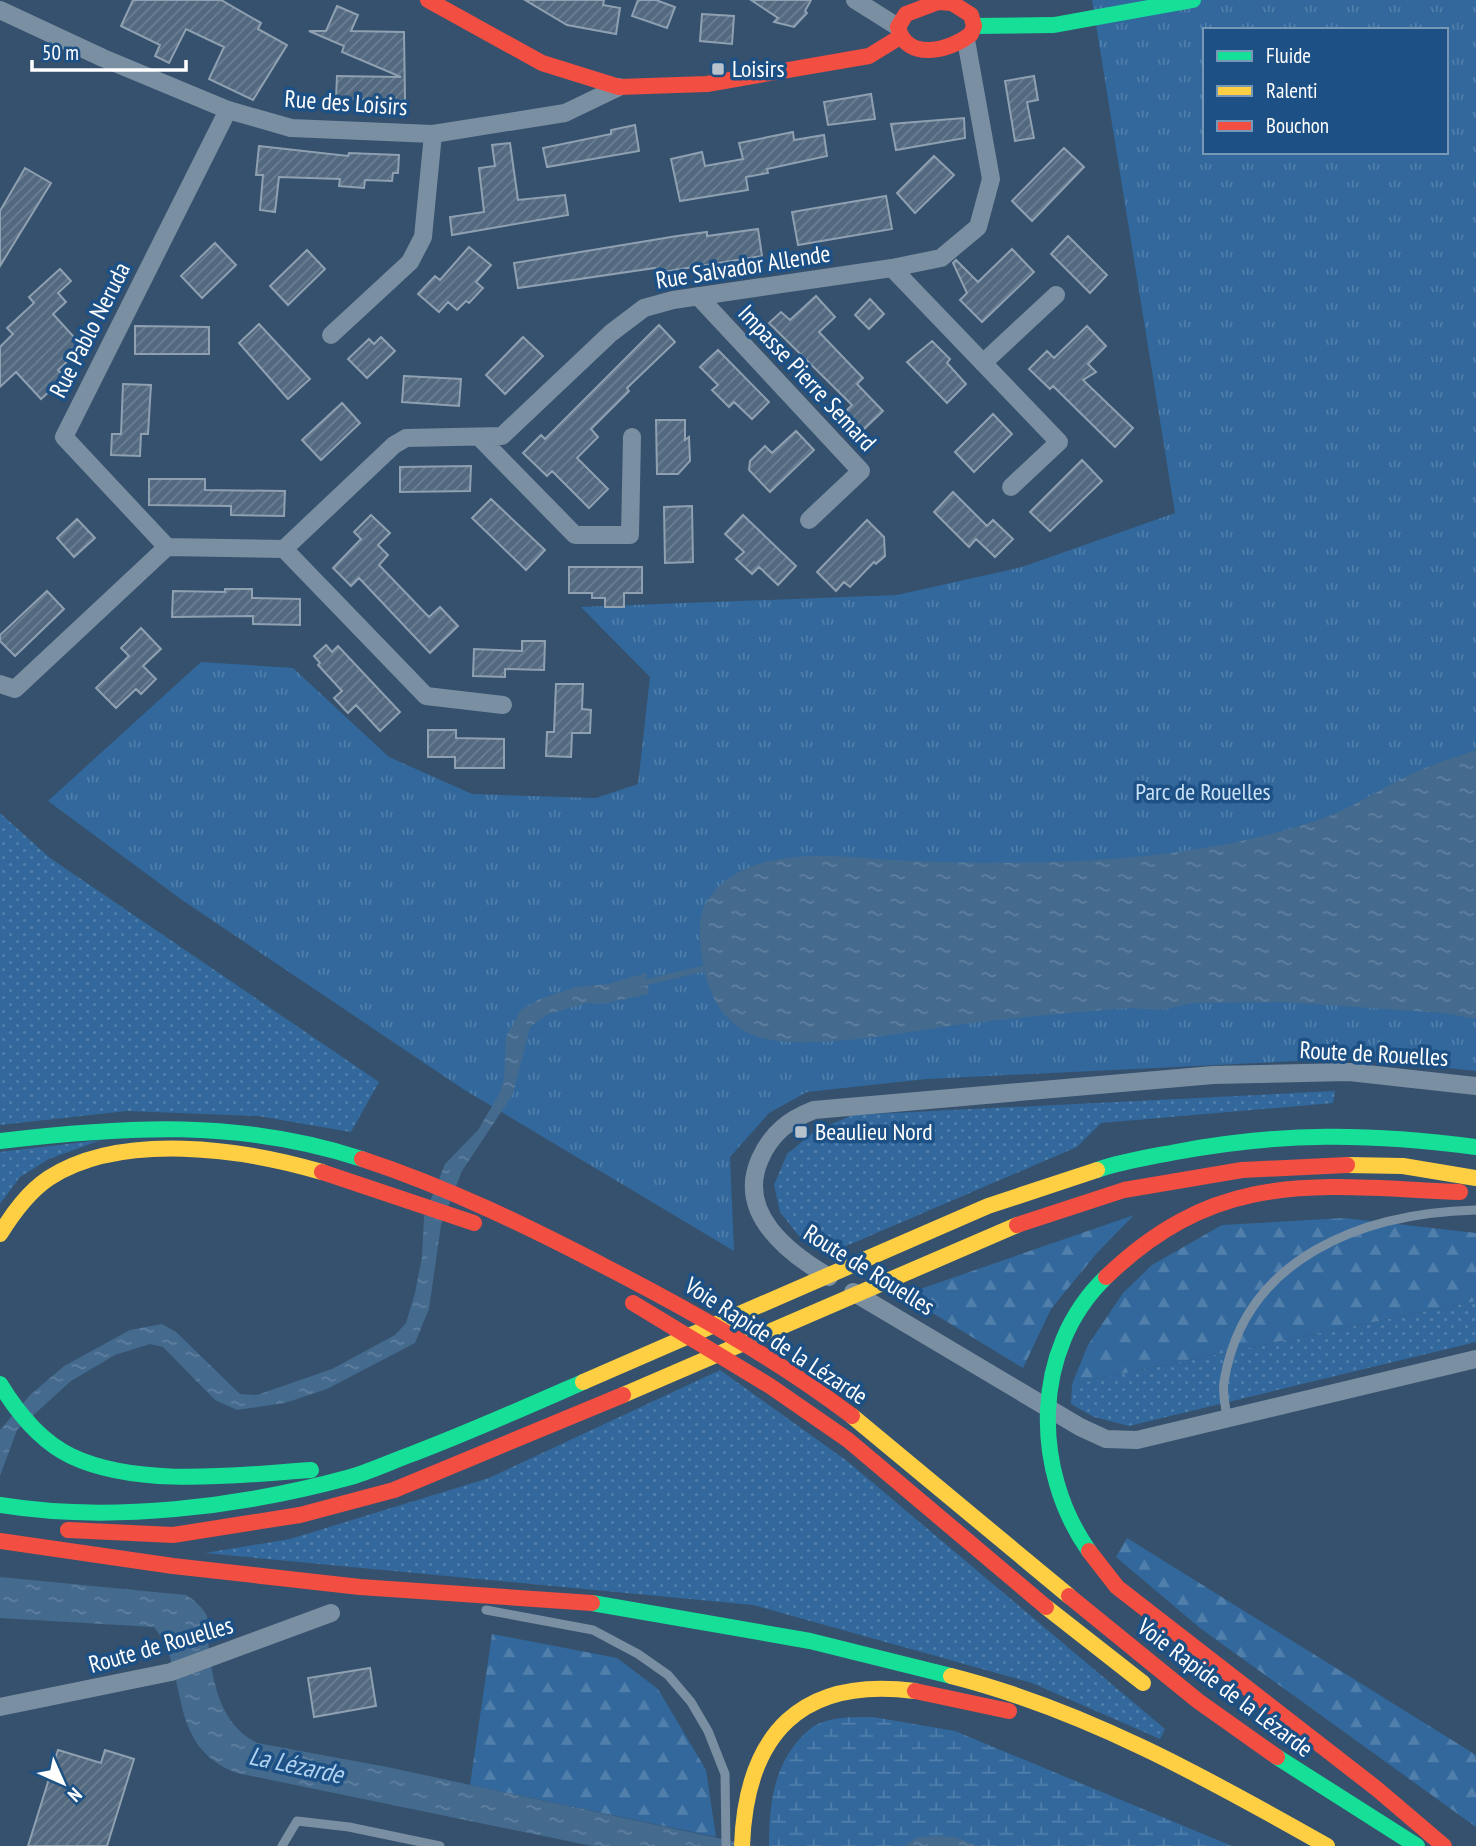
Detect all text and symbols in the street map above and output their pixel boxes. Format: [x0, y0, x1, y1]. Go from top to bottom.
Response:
scale bar [32, 28, 186, 72]
legend [1203, 28, 1448, 154]
text: 50 m [42, 39, 79, 66]
text: Fluide [1266, 42, 1311, 69]
place label: Loisirs [732, 53, 785, 84]
marker: Loisirs [710, 61, 726, 77]
text: Ralenti [1266, 77, 1318, 104]
street label: Rue des Loisirs [284, 83, 408, 122]
text: Bouchon [1266, 112, 1329, 139]
street label: Rue Salvador Allende [653, 237, 832, 296]
street label: Rue Pablo Neruda [42, 257, 137, 403]
street label: Impasse Pierre Semard [732, 298, 883, 457]
park label: Parc de Rouelles [1135, 776, 1271, 807]
street label: Route de Rouelles [1299, 1034, 1449, 1073]
place label: Beaulieu Nord [815, 1116, 933, 1147]
marker: Beaulieu Nord [793, 1124, 809, 1140]
street label: Route de Rouelles [798, 1217, 941, 1322]
street label: Voie Rapide de la Lézarde [678, 1269, 874, 1411]
street label: Route de Rouelles [85, 1609, 237, 1680]
street label: Voie Rapide de la Lézarde [1130, 1611, 1319, 1764]
water label: La Lézarde [246, 1738, 348, 1791]
north arrow [28, 1748, 98, 1818]
text: N [63, 1783, 87, 1807]

